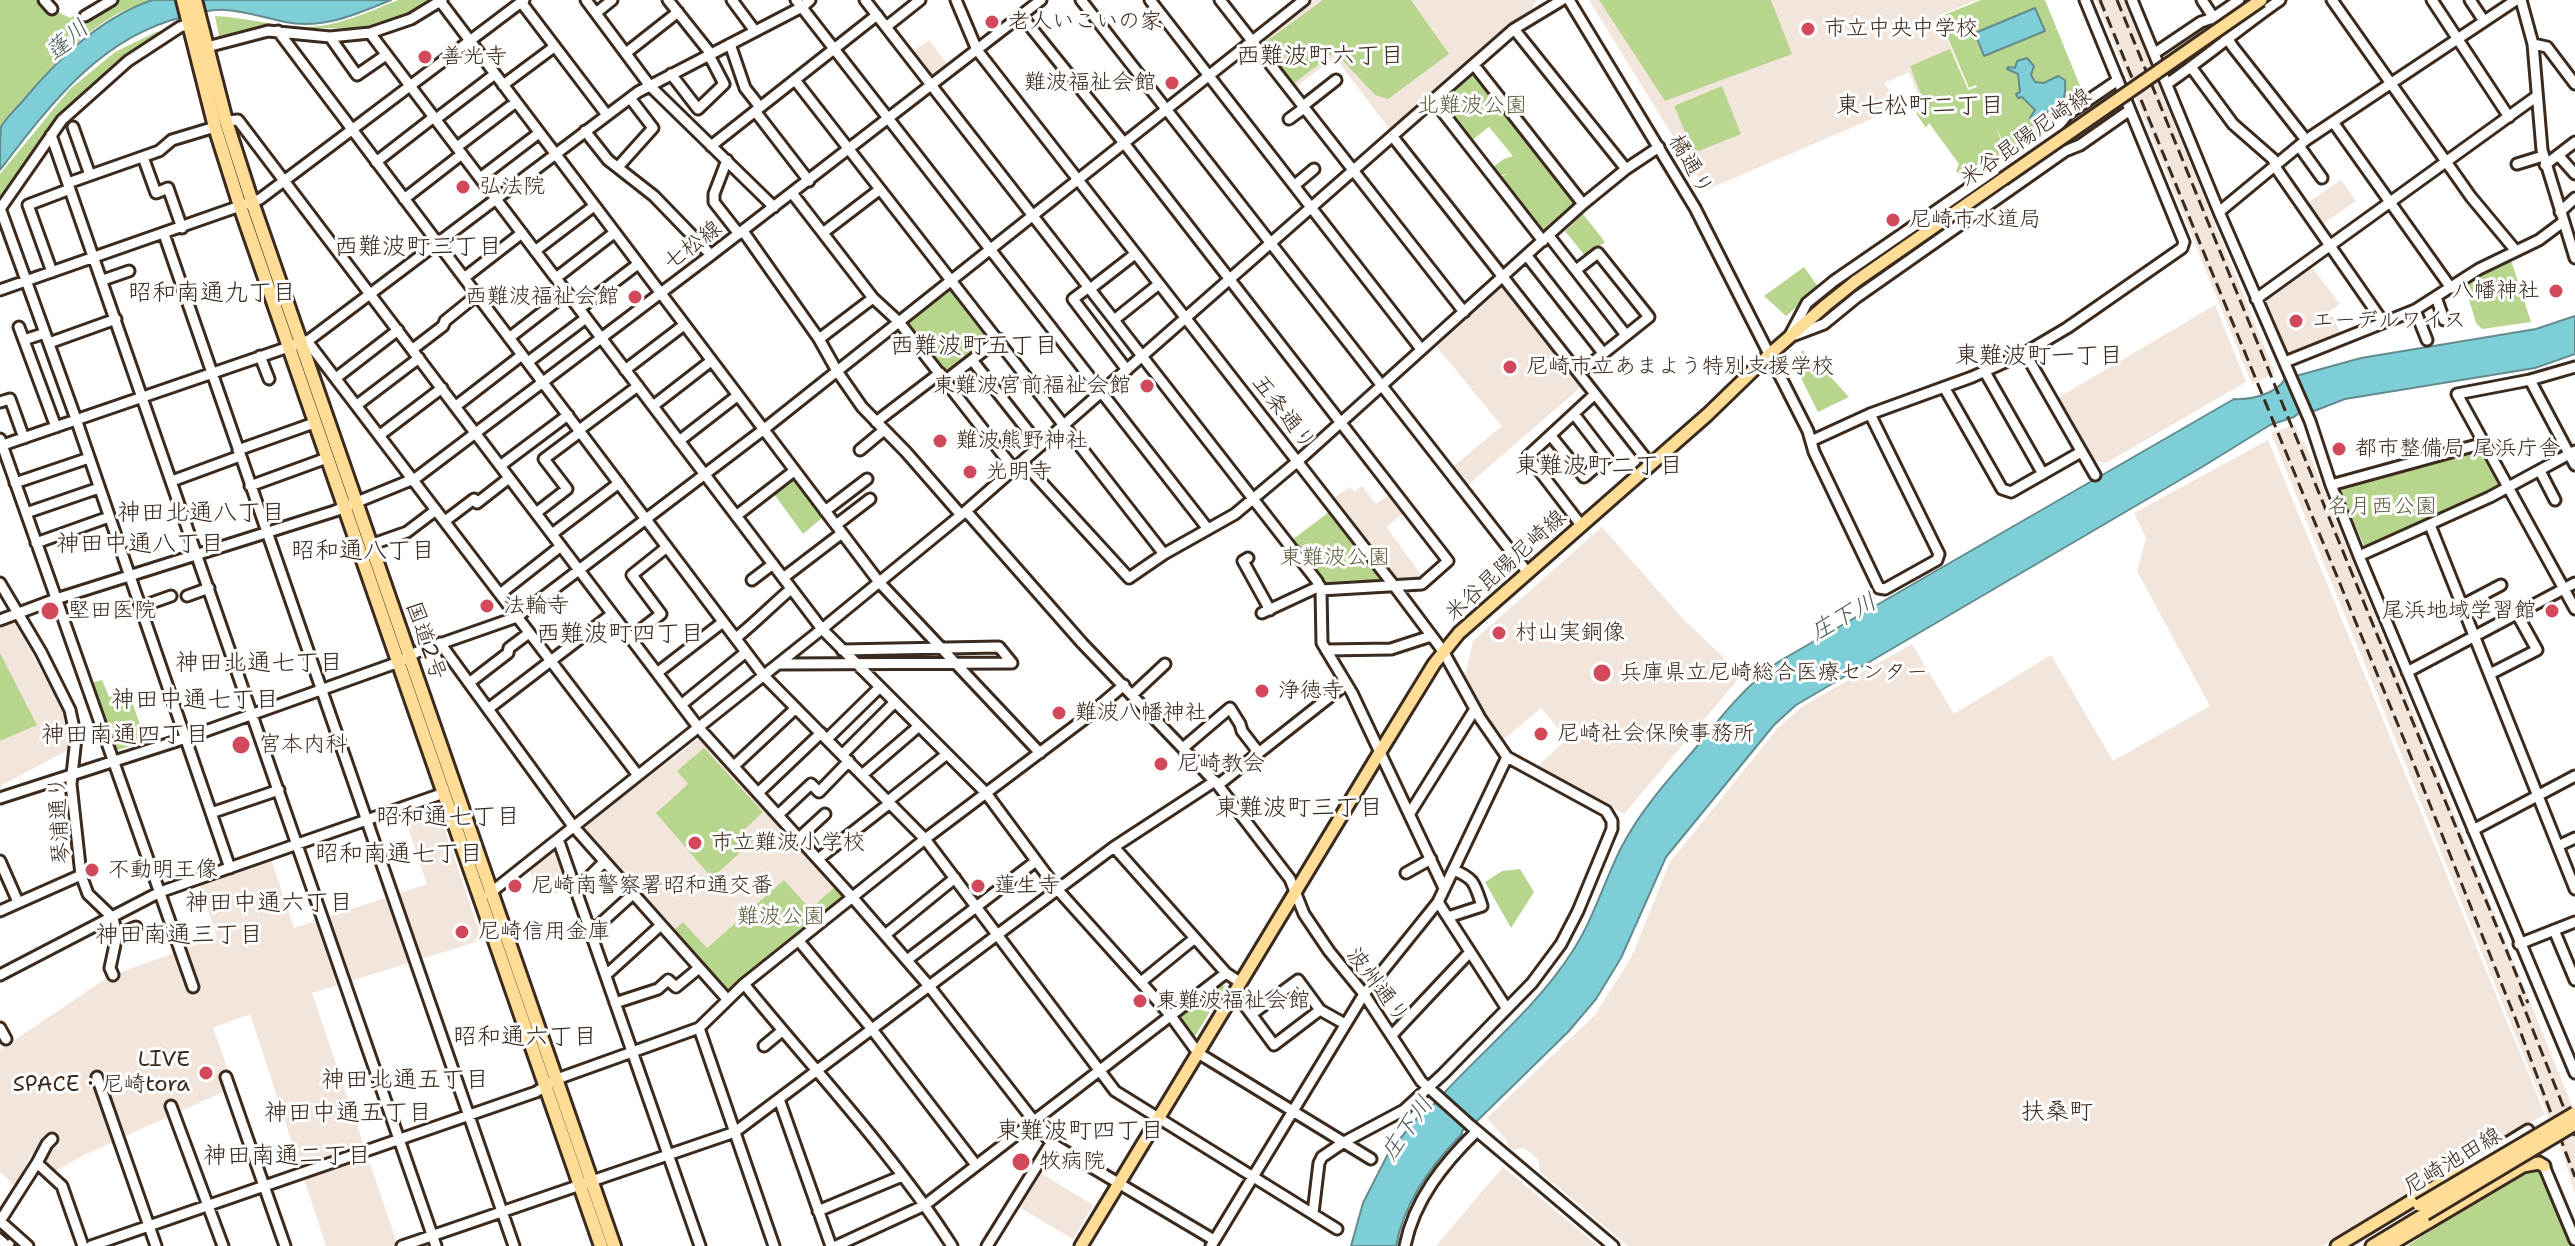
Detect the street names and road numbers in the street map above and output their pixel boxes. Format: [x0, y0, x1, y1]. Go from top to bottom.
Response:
street label: 米谷昆陽尼崎線 [1955, 83, 2097, 193]
street label: 橘通り [1662, 130, 1718, 200]
street label: 七松線 [659, 216, 727, 276]
street label: 五条通り [1246, 370, 1320, 456]
street label: 米谷昆陽尼崎線 [1440, 505, 1572, 627]
street label: 国道2号 [399, 598, 451, 684]
street label: 琴浦通り [45, 775, 75, 865]
street label: 波州通り [1340, 943, 1414, 1029]
street label: 尼崎池田線 [2399, 1122, 2507, 1202]

